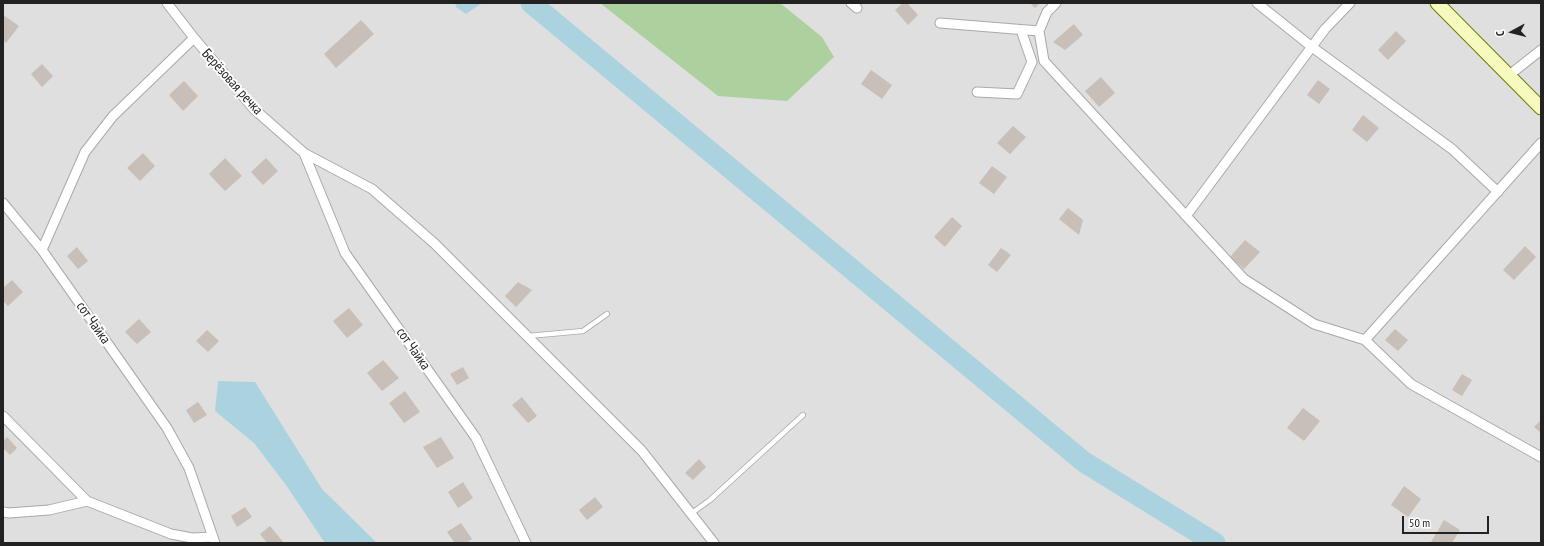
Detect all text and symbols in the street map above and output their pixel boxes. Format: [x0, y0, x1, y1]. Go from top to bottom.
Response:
north arrow [1492, 12, 1532, 52]
text: С [1493, 30, 1507, 37]
street label: Берёзовая речка [198, 46, 266, 118]
street label: сот Чайка [72, 299, 114, 347]
street label: сот Чайка [392, 325, 434, 373]
scale bar [1404, 508, 1491, 534]
text: 50 m [1409, 515, 1430, 530]

